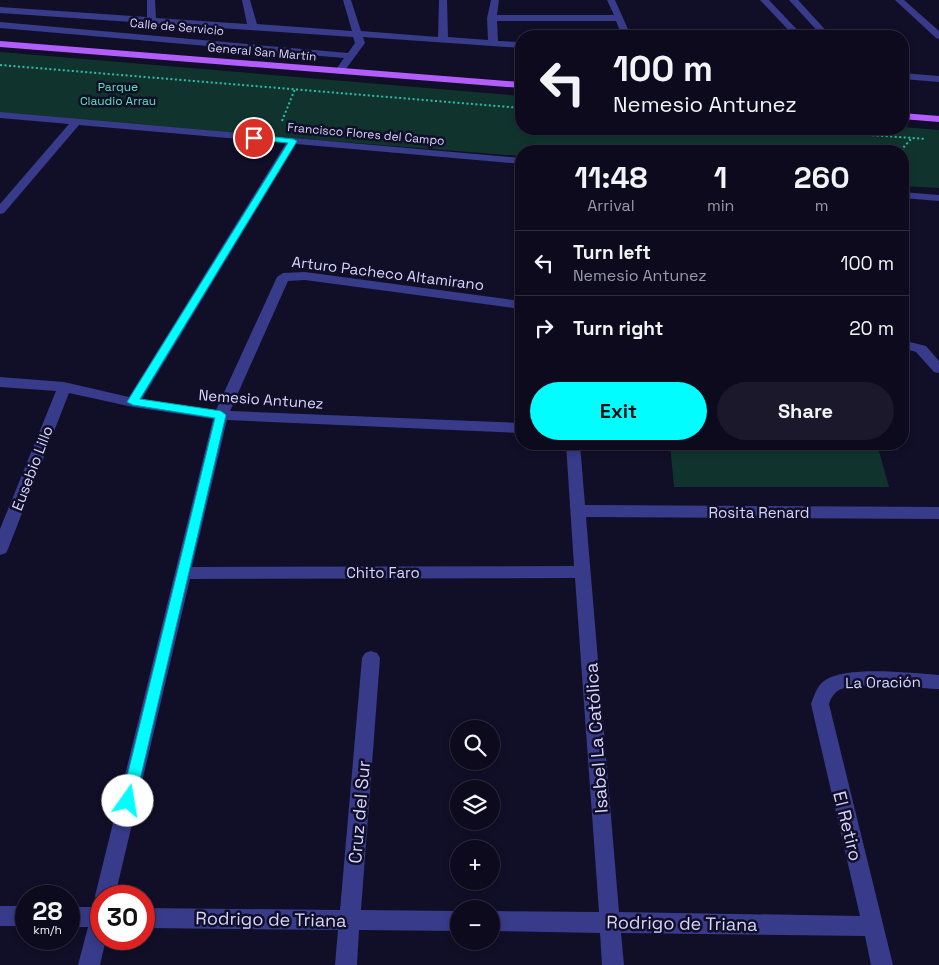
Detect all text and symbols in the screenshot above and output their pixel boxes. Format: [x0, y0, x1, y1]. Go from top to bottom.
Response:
street label: Calle de Servicio [129, 15, 225, 39]
street label: General San Martín [207, 39, 317, 65]
text: 100 m [613, 47, 713, 91]
icon: left [530, 50, 595, 115]
park label: Parque Claudio Arrau [80, 79, 156, 109]
text: Nemesio Antunez [613, 90, 797, 118]
pin [233, 117, 275, 159]
street label: Francisco Flores del Campo [287, 119, 445, 149]
icon: arrive [240, 124, 268, 152]
text: 11:48 [574, 158, 648, 197]
text: 1 [714, 158, 727, 197]
text: 260 [794, 158, 850, 197]
text: Arrival [587, 195, 635, 216]
text: min [707, 195, 734, 216]
text: m [815, 195, 829, 216]
text: Turn left [573, 240, 651, 265]
icon: left [530, 249, 558, 277]
text: 100 m [840, 251, 894, 276]
street label: Arturo Pacheco Altamirano [291, 252, 485, 294]
text: Nemesio Antunez [573, 265, 707, 286]
icon: right [530, 314, 558, 342]
text: Turn right [573, 316, 663, 341]
text: 20 m [849, 316, 894, 341]
button: Exit [530, 382, 707, 440]
button: Share [717, 382, 894, 440]
street label: Nemesio Antunez [198, 385, 324, 413]
street label: Eusebio Lillo [7, 423, 57, 513]
street label: Rosita Renard [709, 503, 809, 522]
street label: Chito Faro [346, 563, 420, 582]
street label: Isabel La Católica [579, 662, 613, 814]
street label: La Oración [845, 672, 921, 692]
map controls [450, 720, 500, 950]
button: search [450, 720, 500, 770]
street label: Cruz del Sur [343, 759, 375, 865]
position arrow [101, 774, 153, 826]
button: layers [450, 780, 500, 830]
street label: El Retiro [828, 789, 868, 863]
button: + [450, 840, 500, 890]
speed limit sign: 30 [90, 885, 155, 950]
text: 28 [33, 895, 62, 927]
button: − [450, 900, 500, 950]
street label: Rodrigo de Triana [195, 906, 347, 932]
street label: Rodrigo de Triana [606, 910, 758, 936]
text: km/h [33, 922, 62, 938]

